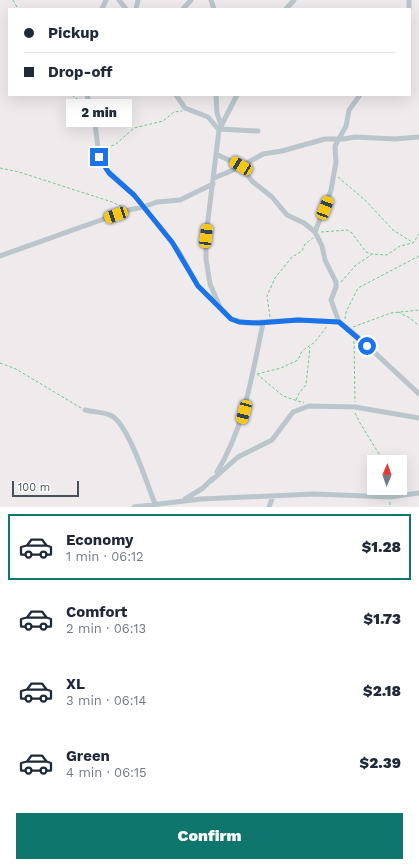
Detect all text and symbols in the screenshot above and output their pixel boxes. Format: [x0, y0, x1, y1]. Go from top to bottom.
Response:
text: Pickup [48, 24, 99, 42]
text: Drop-off [48, 63, 113, 81]
callout: 2 min [66, 99, 132, 127]
text: 2 min [81, 105, 117, 120]
route end [90, 148, 108, 166]
car [228, 155, 254, 177]
car [315, 195, 335, 221]
car [103, 205, 129, 225]
car [199, 223, 213, 249]
route start [358, 337, 376, 355]
car [235, 399, 253, 425]
north arrow [367, 455, 407, 495]
map controls [367, 455, 407, 495]
scale bar [12, 479, 79, 498]
text: 100 m [18, 481, 50, 494]
icon: car [18, 529, 54, 565]
text: Economy [66, 531, 133, 549]
text: $1.28 [362, 538, 401, 556]
text: 1 min · 06:12 [66, 549, 144, 564]
icon: car [18, 601, 54, 637]
text: Comfort [66, 603, 127, 621]
text: $1.73 [364, 610, 401, 628]
text: 2 min · 06:13 [66, 621, 146, 636]
icon: car [18, 673, 54, 709]
text: XL [66, 675, 85, 693]
text: $2.18 [363, 682, 401, 700]
text: 3 min · 06:14 [66, 693, 147, 708]
icon: car [18, 745, 54, 781]
text: Green [66, 747, 110, 765]
text: $2.39 [360, 754, 401, 772]
text: 4 min · 06:15 [66, 765, 147, 780]
button: Confirm [16, 813, 403, 859]

